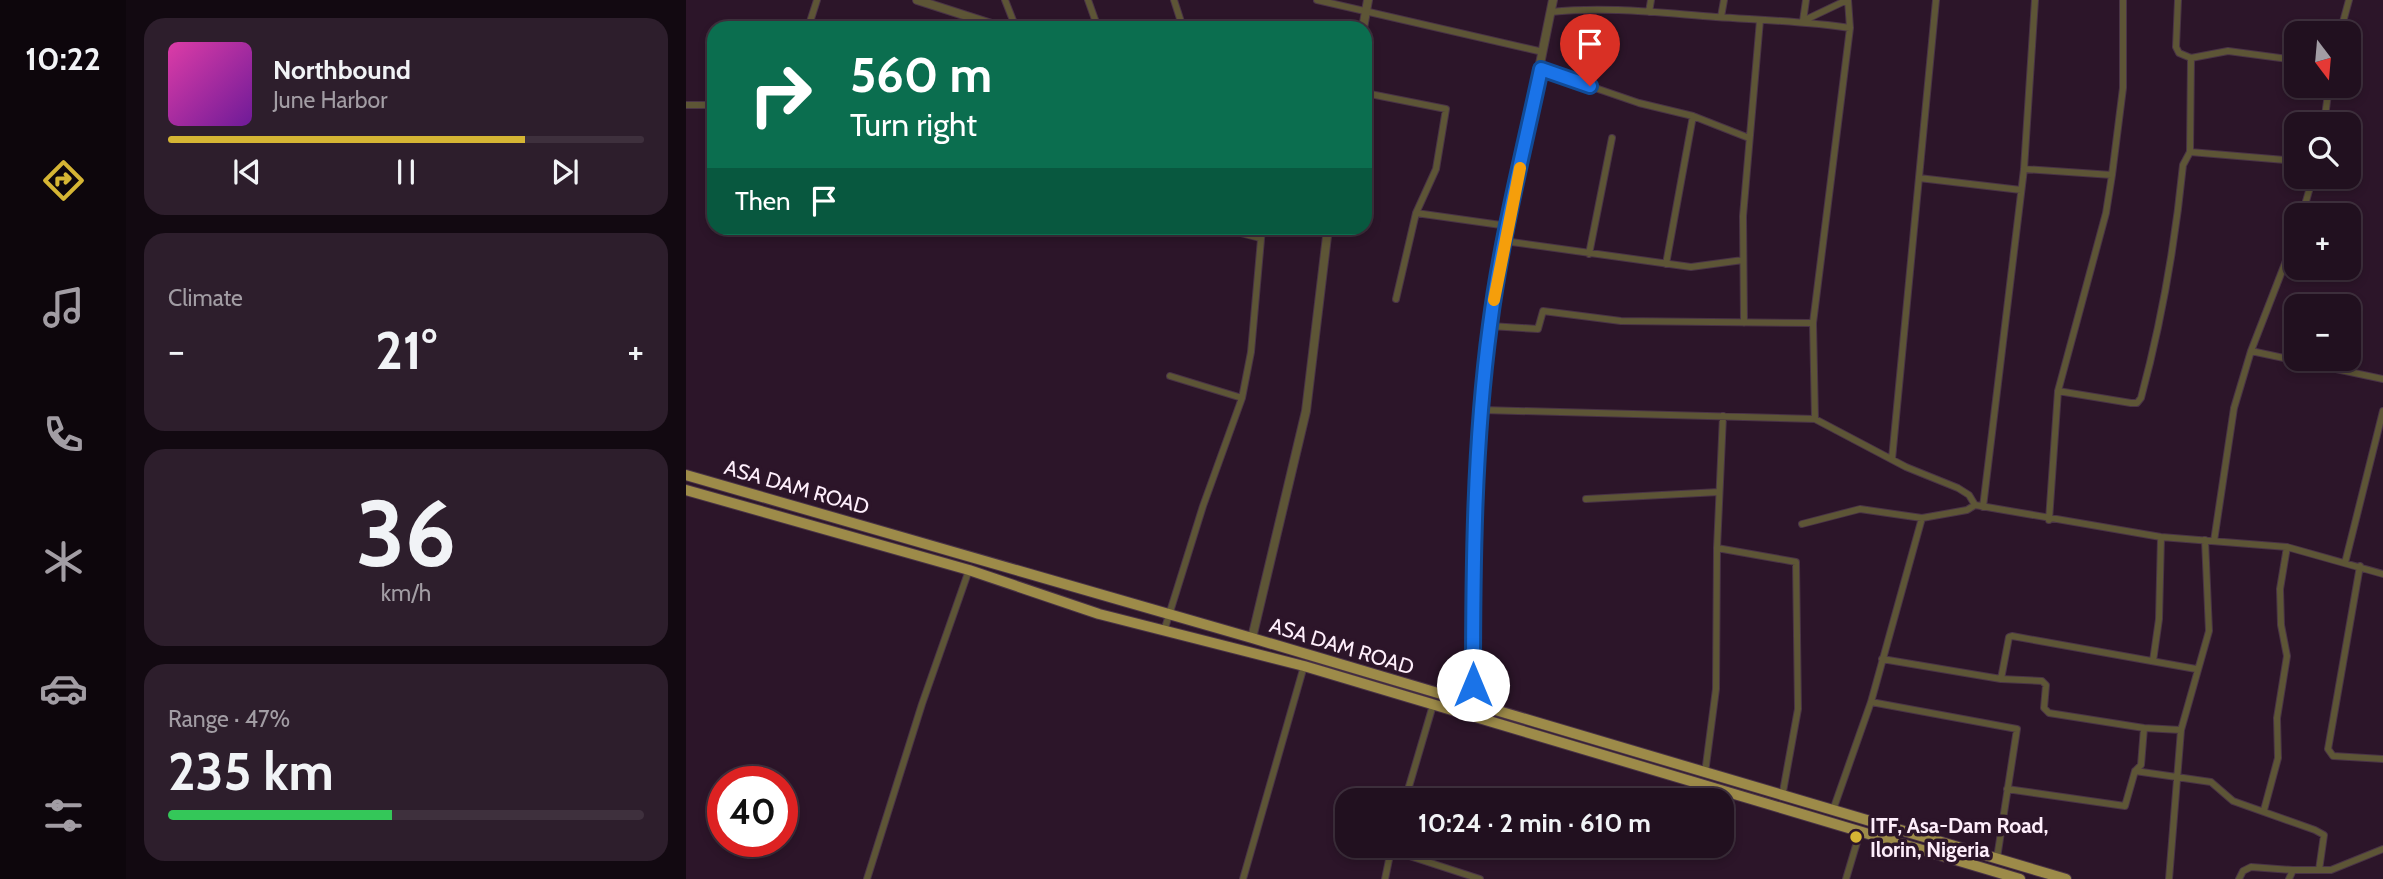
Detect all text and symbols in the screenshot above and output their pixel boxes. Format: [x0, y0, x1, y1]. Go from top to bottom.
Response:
pin [1560, 14, 1620, 86]
north arrow [2284, 21, 2361, 98]
map controls [2284, 21, 2361, 371]
icon: arrive [1571, 25, 1609, 63]
text: 10:22 [25, 39, 101, 78]
text: 560 m [850, 45, 992, 104]
icon: right [735, 49, 826, 140]
text: Northbound [273, 54, 411, 86]
text: June Harbor [273, 86, 387, 114]
text: Turn right [850, 105, 977, 144]
button: search [2284, 112, 2361, 189]
icon: previous [228, 153, 266, 191]
icon: pause [387, 153, 425, 191]
icon: next [546, 153, 584, 191]
icon: directions [39, 156, 88, 205]
icon: arrive [805, 182, 843, 220]
text: Then [735, 185, 791, 217]
button: + [2284, 203, 2361, 280]
icon: music [39, 283, 88, 332]
text: Climate [168, 284, 243, 312]
button: − [2284, 294, 2361, 371]
text: 21° [375, 319, 437, 382]
text: − [168, 327, 185, 374]
text: + [627, 327, 644, 374]
icon: phone [39, 410, 88, 459]
street label: ASA DAM ROAD [722, 454, 872, 520]
text: 36 [356, 478, 456, 589]
icon: climate [39, 537, 88, 586]
text: km/h [381, 579, 431, 607]
street label: ASA DAM ROAD [1267, 612, 1417, 680]
position arrow [1436, 648, 1510, 722]
icon: car [39, 664, 88, 713]
text: Range · 47% [168, 705, 290, 733]
text: 235 km [168, 740, 334, 803]
speed limit sign: 40 [707, 766, 798, 857]
icon: filters [39, 791, 88, 840]
text: 10:24 · 2 min · 610 m [1418, 807, 1651, 839]
place label: ITF, Asa-Dam Road, Ilorin, Nigeria [1870, 813, 2048, 862]
marker: ITF, Asa-Dam Road, Ilorin, Nigeria [1848, 829, 1864, 845]

